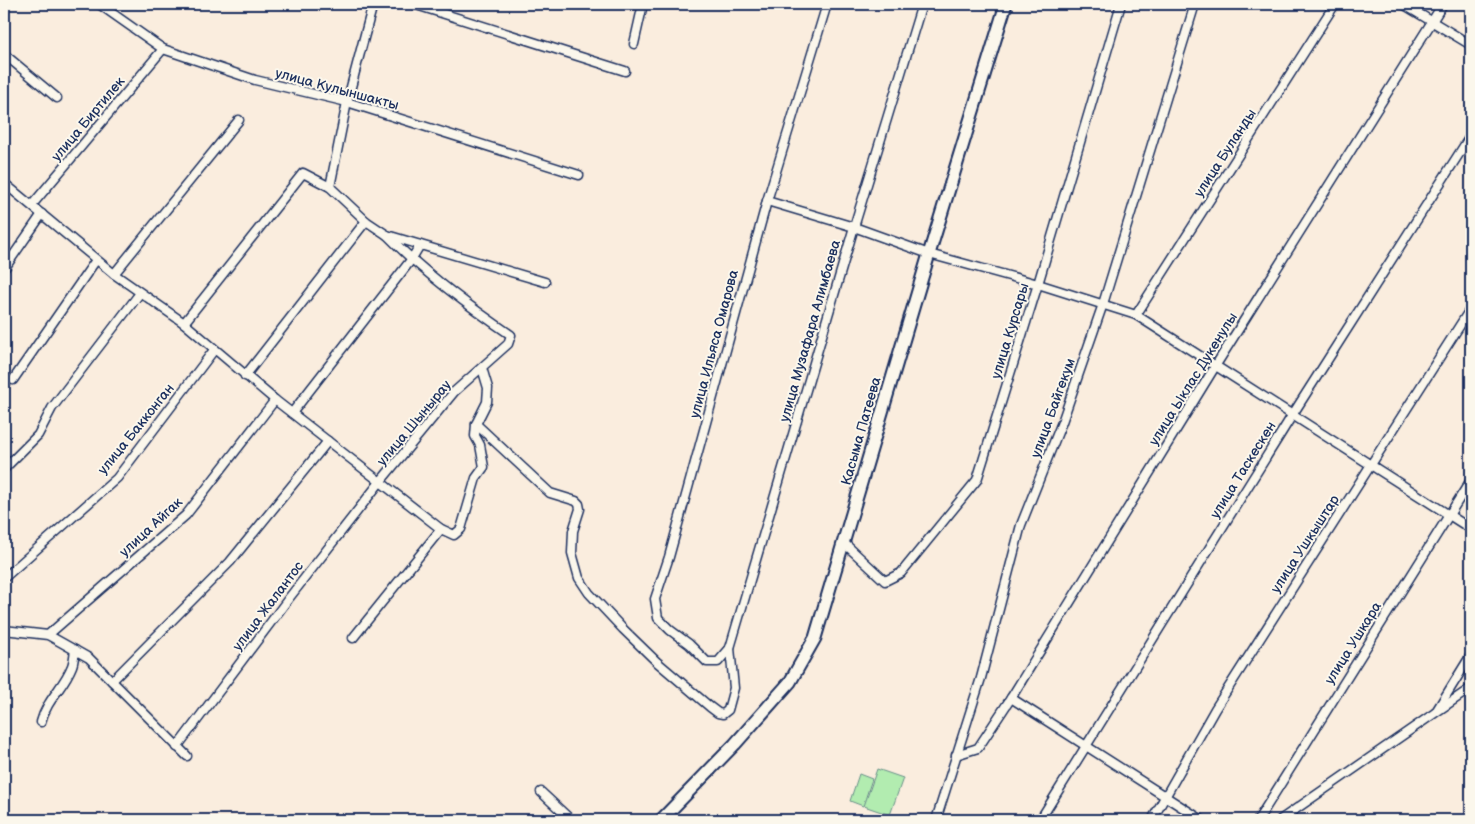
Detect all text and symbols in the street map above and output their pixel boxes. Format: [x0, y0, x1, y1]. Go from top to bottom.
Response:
street label: улица Кулыншакты [273, 64, 401, 114]
street label: улица Биртилек [48, 73, 129, 165]
street label: улица Буланды [1190, 106, 1260, 200]
street label: улица Музафара Алимбаева [776, 237, 844, 424]
street label: улица Ильяса Омарова [686, 267, 742, 420]
street label: улица Курсары [987, 281, 1033, 381]
street label: улица Ыклас Дукенулы [1145, 309, 1241, 449]
street label: улица Байгекум [1027, 356, 1079, 460]
street label: Касыма Патеева [837, 374, 885, 487]
street label: улица Шынырау [373, 376, 455, 469]
street label: улица Бакконган [94, 380, 178, 478]
street label: улица Таскескен [1206, 418, 1280, 522]
street label: улица Ушкыштар [1267, 492, 1343, 596]
street label: улица Айгак [116, 493, 186, 560]
street label: улица Жалантос [229, 558, 307, 654]
street label: улица Ушкара [1321, 598, 1386, 687]

